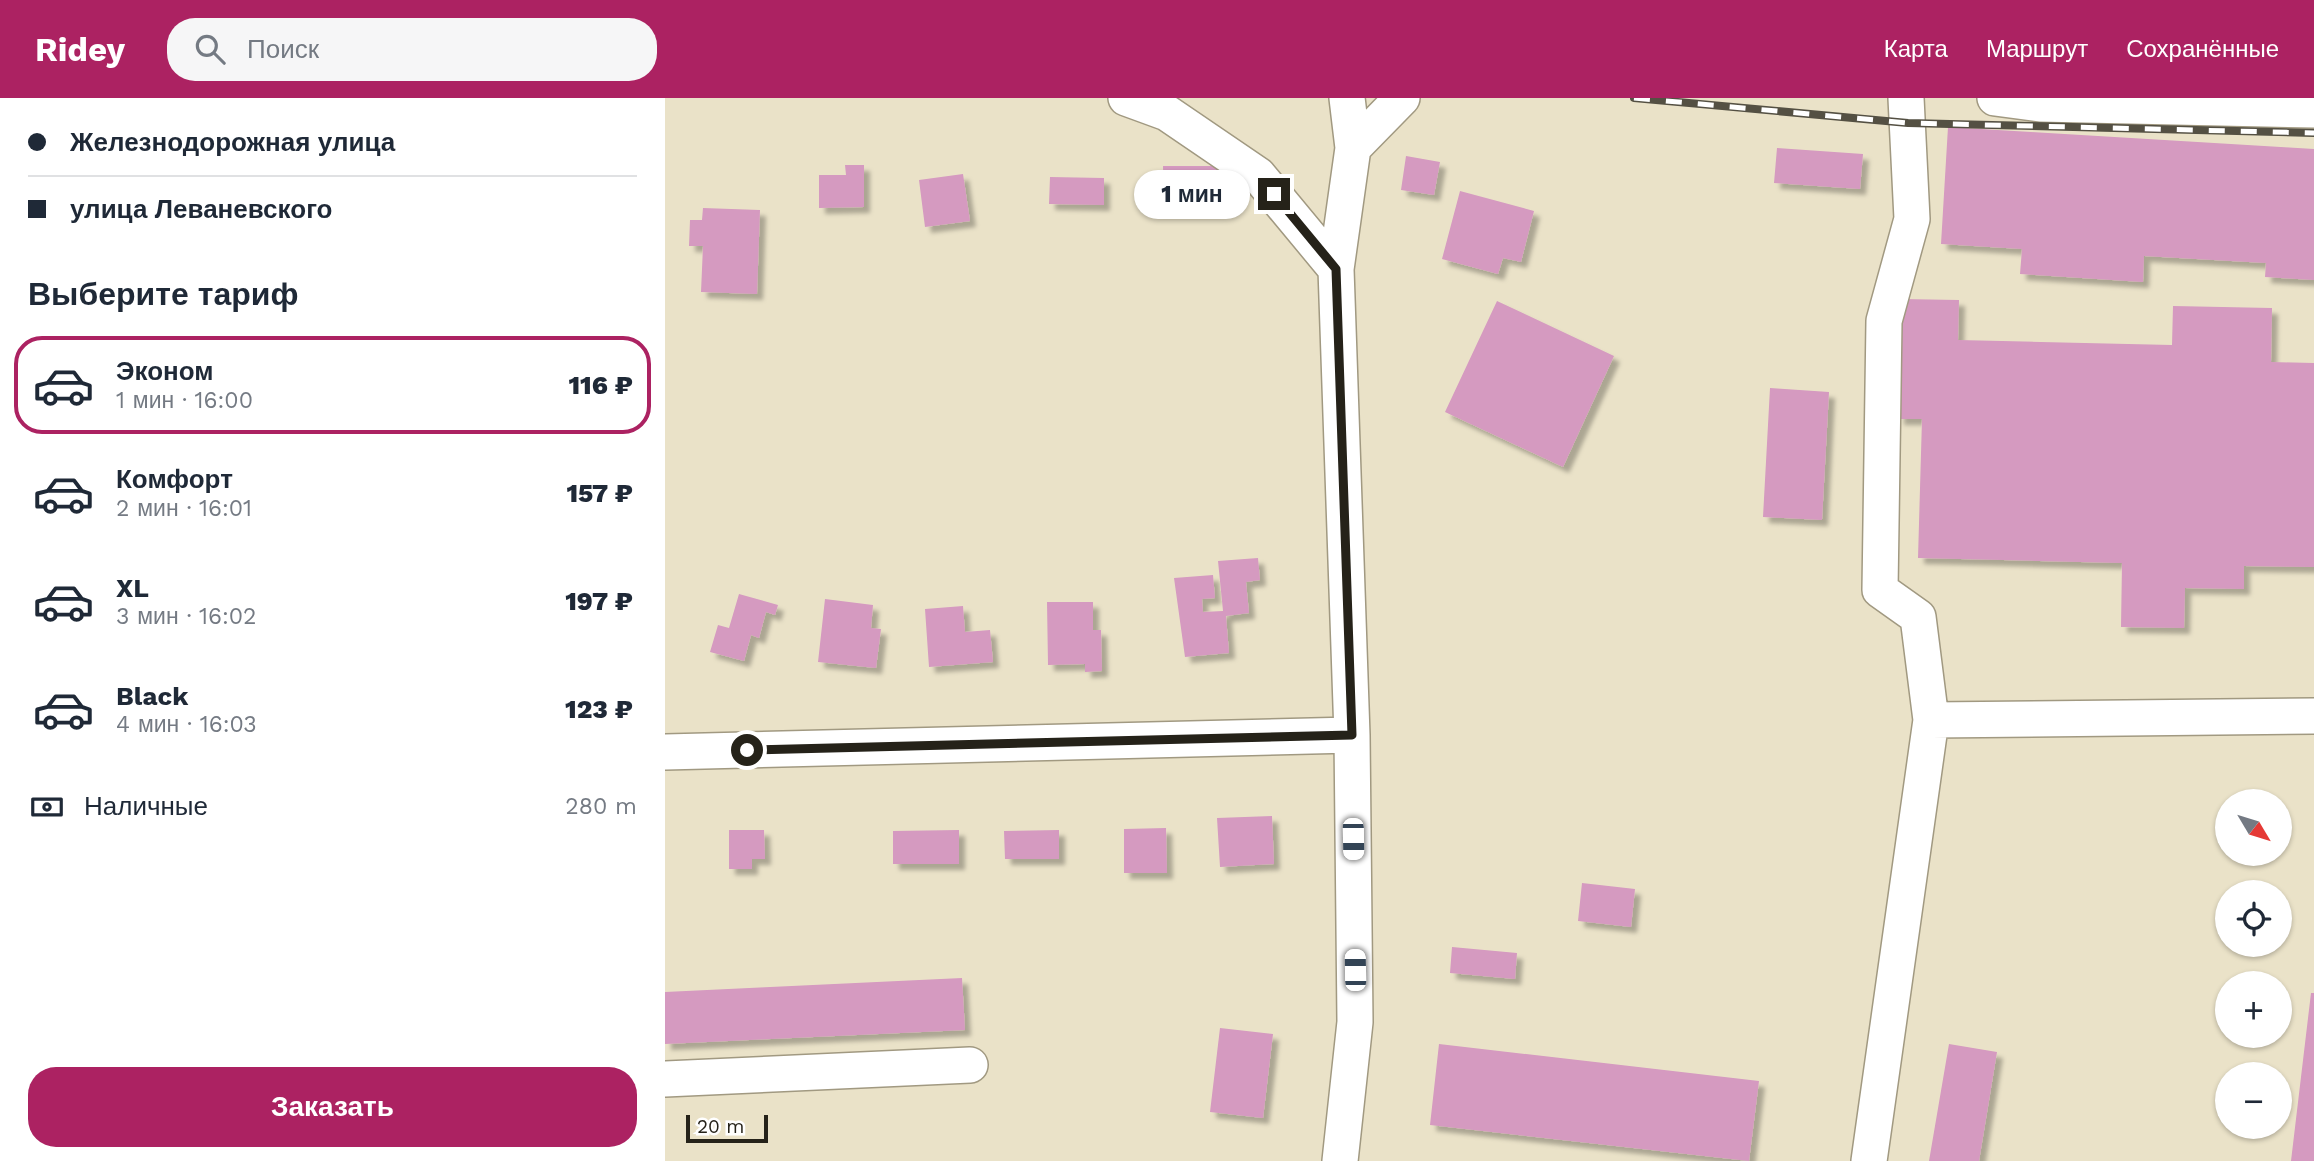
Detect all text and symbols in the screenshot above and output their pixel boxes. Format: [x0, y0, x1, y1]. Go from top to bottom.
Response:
search box [167, 18, 657, 81]
text: Ridey [35, 30, 125, 69]
icon: search [191, 30, 229, 68]
text: Поиск [247, 34, 319, 64]
text: Карта [1884, 35, 1948, 63]
text: Маршрут [1986, 35, 2088, 63]
text: Сохранённые [2126, 35, 2279, 63]
text: Железнодорожная улица [70, 127, 395, 157]
callout: 1 мин [1134, 170, 1249, 218]
route end [1258, 178, 1290, 210]
text: 1 мин [1161, 181, 1223, 208]
text: улица Леваневского [70, 194, 333, 224]
text: Выберите тариф [28, 275, 299, 313]
icon: car [32, 354, 95, 417]
text: Эконом [116, 356, 214, 386]
text: 116 ₽ [569, 370, 633, 400]
text: 1 мин · 16:00 [116, 387, 253, 414]
icon: car [32, 462, 95, 525]
text: Комфорт [116, 464, 233, 494]
text: 157 ₽ [566, 478, 633, 508]
text: 2 мин · 16:01 [116, 495, 252, 522]
icon: car [32, 570, 95, 633]
text: XL [116, 573, 149, 603]
text: 197 ₽ [565, 586, 633, 616]
text: 3 мин · 16:02 [116, 603, 257, 630]
icon: car [32, 678, 95, 741]
text: Black [116, 681, 188, 711]
text: 123 ₽ [565, 694, 633, 724]
text: 4 мин · 16:03 [116, 711, 257, 738]
route start [731, 734, 763, 766]
icon: cash [28, 788, 66, 826]
north arrow [2215, 789, 2293, 866]
map controls [2215, 789, 2292, 1139]
text: Наличные [84, 791, 208, 821]
text: 280 m [565, 793, 637, 820]
car [1343, 818, 1364, 860]
button: locate [2215, 880, 2292, 957]
car [1345, 949, 1366, 991]
button: + [2215, 971, 2292, 1048]
button: − [2215, 1062, 2292, 1139]
button: Заказать [28, 1067, 637, 1147]
scale bar [686, 1112, 768, 1144]
text: 20 m [697, 1115, 744, 1138]

